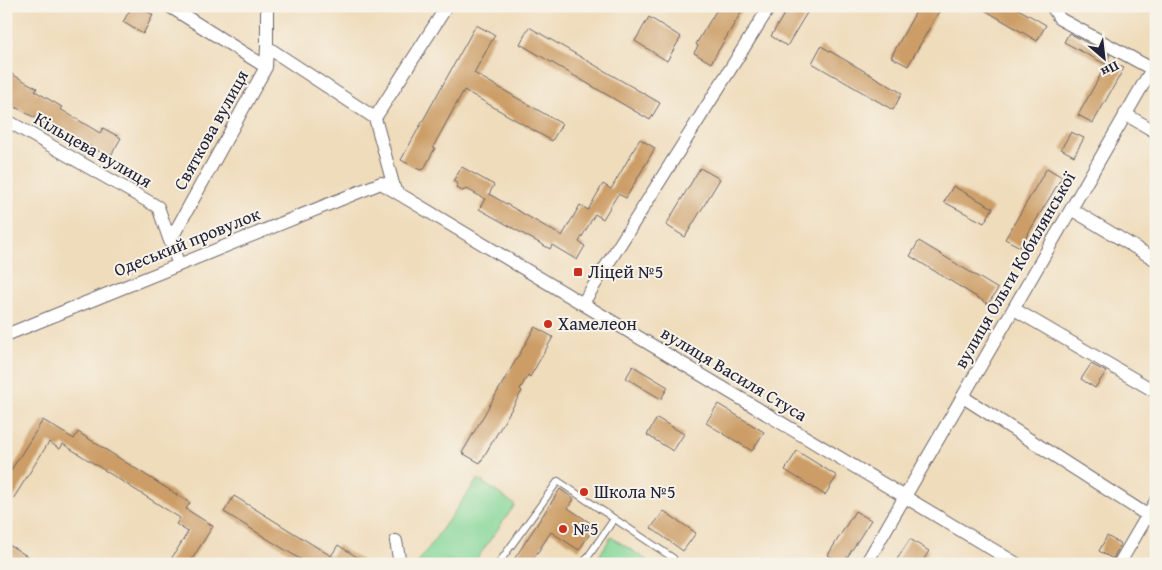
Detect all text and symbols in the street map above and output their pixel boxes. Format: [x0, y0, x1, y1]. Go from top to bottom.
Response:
north arrow [1080, 32, 1130, 82]
text: Пн [1097, 56, 1123, 83]
street label: Святкова вулиця [166, 65, 255, 195]
street label: Кільцева вулиця [29, 105, 157, 194]
street label: вулиця Ольги Кобилянської [947, 166, 1082, 373]
street label: Одеський провулок [109, 200, 265, 283]
place label: Ліцей №5 [588, 258, 664, 285]
marker: Ліцей №5 [572, 266, 584, 278]
place label: Хамелеон [558, 310, 637, 337]
marker: Хамелеон [542, 318, 554, 330]
street label: вулиця Василя Стуса [656, 319, 813, 428]
place label: Школа №5 [594, 478, 676, 505]
marker: Школа №5 [578, 486, 590, 498]
place label: №5 [573, 515, 599, 542]
marker: №5 [557, 523, 569, 535]

